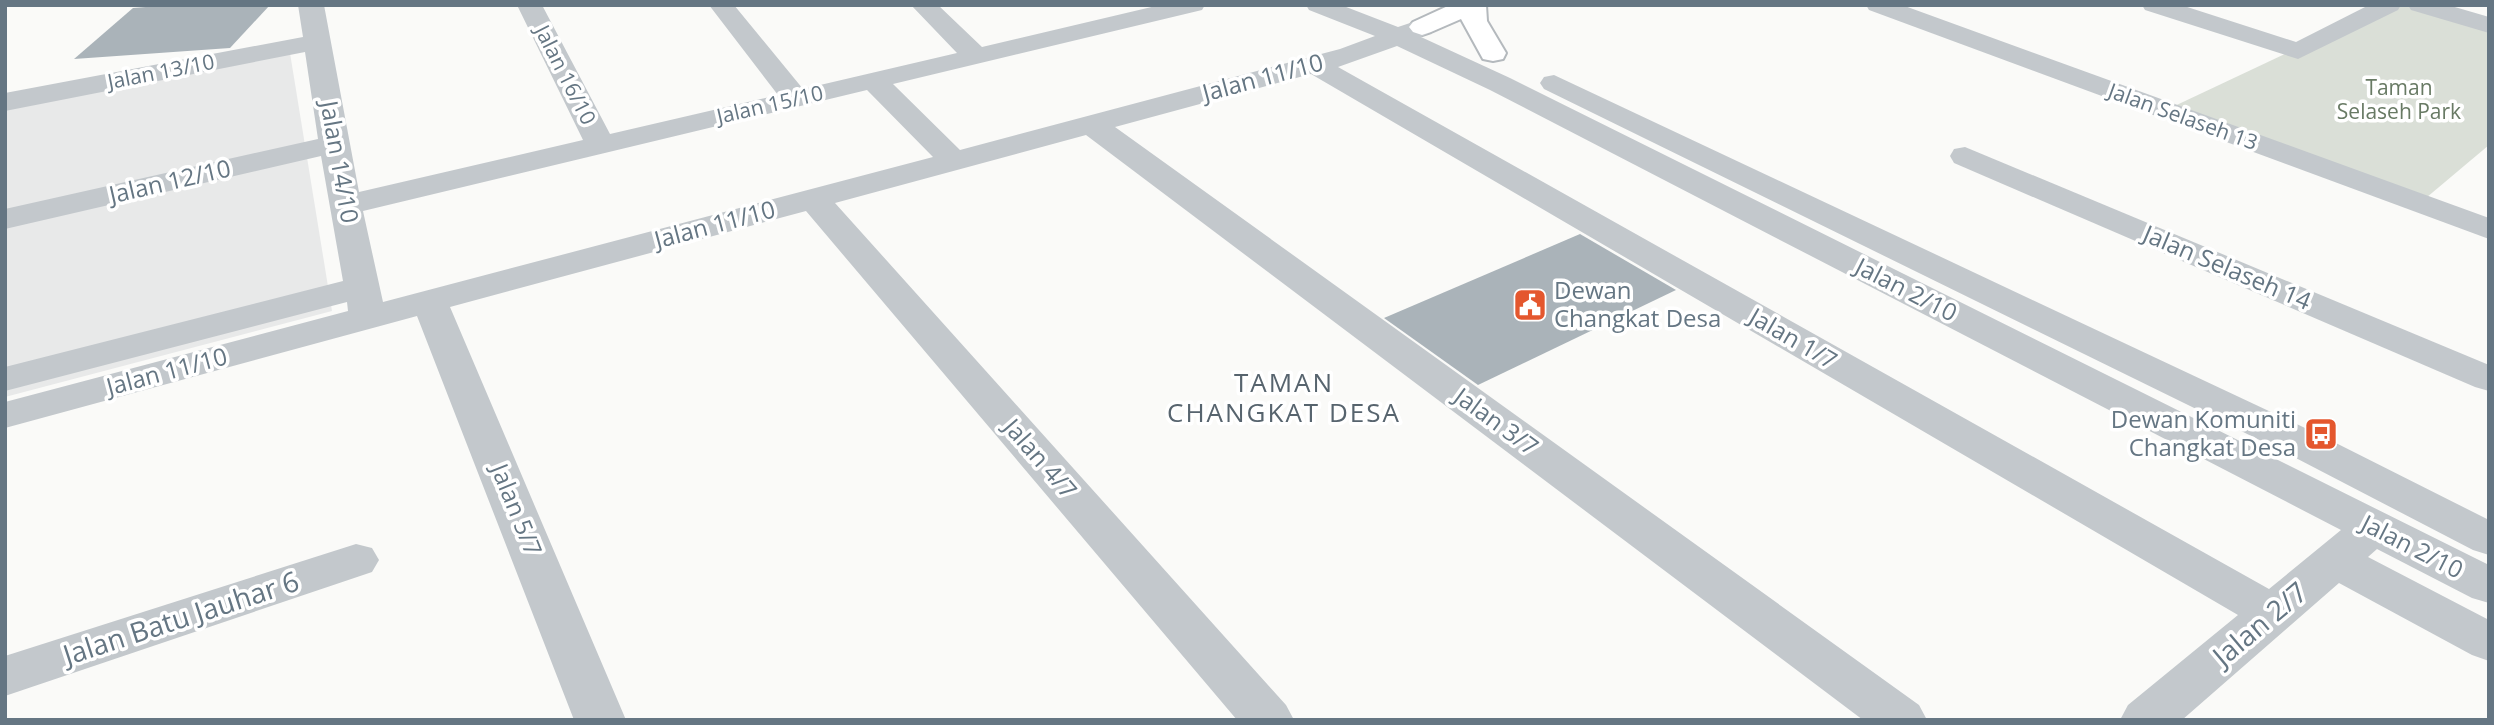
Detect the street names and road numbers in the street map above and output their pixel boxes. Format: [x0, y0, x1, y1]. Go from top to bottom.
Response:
street label: Jalan 16/10 [528, 18, 603, 129]
street label: Jalan 11/10 [1197, 45, 1327, 109]
street label: Jalan 13/10 [103, 47, 217, 95]
street label: Jalan Selaseh 13 [2103, 75, 2262, 156]
street label: Jalan 15/10 [712, 78, 826, 130]
street label: Jalan 14/10 [313, 96, 367, 226]
street label: Jalan 12/10 [104, 151, 234, 211]
street label: Jalan 11/10 [649, 192, 779, 256]
street label: Jalan Selaseh 14 [2137, 216, 2317, 317]
street label: Jalan 2/10 [1848, 248, 1963, 328]
street label: Jalan 1/7 [1742, 298, 1844, 376]
street label: Jalan 11/10 [101, 339, 231, 403]
street label: Jalan 3/7 [1447, 378, 1546, 462]
street label: Jalan 4/7 [996, 409, 1085, 505]
street label: Jalan 5/7 [483, 457, 551, 560]
street label: Jalan 2/10 [2354, 505, 2469, 585]
street label: Jalan Batu Jauhar 6 [55, 561, 304, 674]
street label: Jalan 2/7 [2202, 573, 2315, 676]

